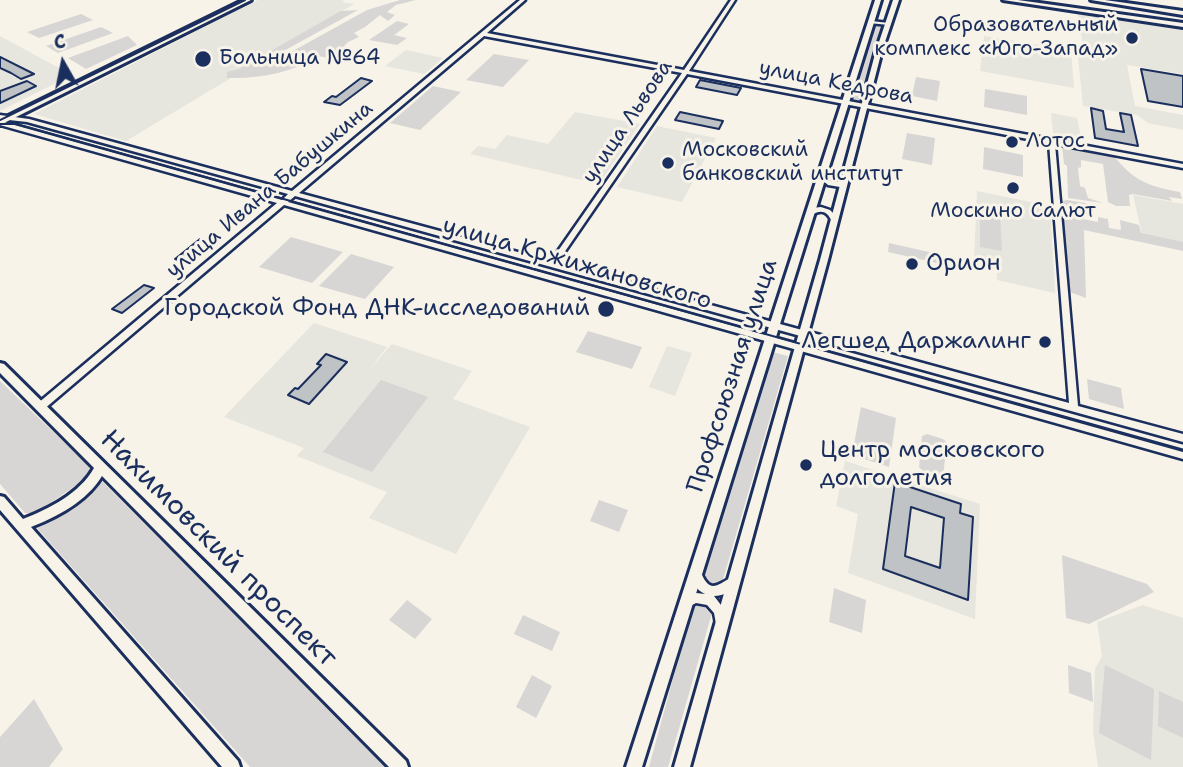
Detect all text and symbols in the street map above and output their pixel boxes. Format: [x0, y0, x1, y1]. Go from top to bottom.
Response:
place label: Образовательный комплекс «Юго-Запад» [875, 13, 1118, 63]
north arrow [28, 28, 98, 98]
text: С [52, 29, 67, 55]
marker: Образовательный комплекс «Юго-Запад» [1124, 30, 1140, 46]
place label: Больница №64 [219, 46, 381, 72]
marker: Больница №64 [193, 49, 213, 69]
street label: улица Львова [577, 56, 679, 188]
street label: улица Кедрова [757, 56, 915, 110]
street label: улица Ивана Бабушкина [162, 96, 378, 284]
place label: Лотос [1026, 129, 1085, 155]
marker: Лотос [1004, 134, 1020, 150]
place label: Московский банковский институт [682, 138, 903, 188]
marker: Московский банковский институт [660, 155, 676, 171]
marker: Москино Салют [1005, 180, 1021, 196]
place label: Москино Салют [930, 199, 1096, 225]
street label: улица Кржижановского [439, 212, 715, 316]
place label: Орион [926, 250, 1001, 278]
street label: Профсоюзная улица [682, 256, 784, 496]
marker: Орион [904, 256, 920, 272]
place label: Городской Фонд ДНК-исследований [164, 295, 590, 323]
marker: Городской Фонд ДНК-исследований [596, 299, 616, 319]
place label: Легшед Даржалинг [801, 328, 1031, 356]
marker: Легшед Даржалинг [1037, 334, 1053, 350]
street label: Нахимовский проспект [92, 423, 344, 675]
place label: Центр московского долголетия [820, 437, 1045, 493]
marker: Центр московского долголетия [798, 457, 814, 473]

